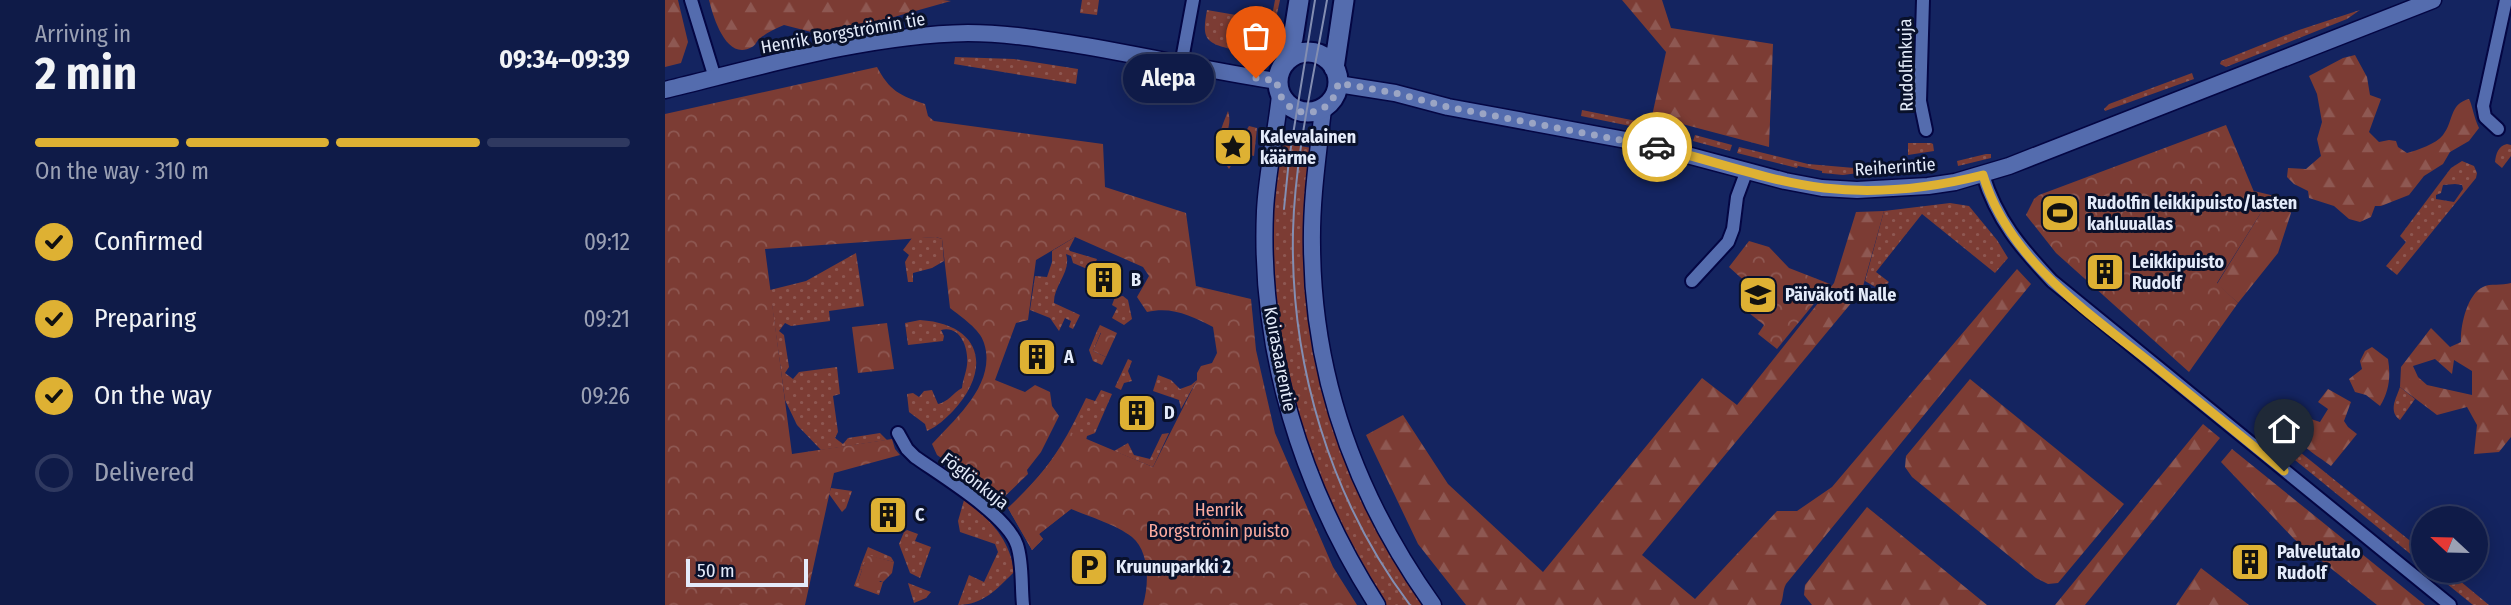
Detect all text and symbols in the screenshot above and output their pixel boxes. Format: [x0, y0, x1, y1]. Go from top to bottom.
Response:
pin [1226, 6, 1286, 78]
street label: Henrik Borgströmin tie [759, 8, 927, 58]
icon: bag [1237, 17, 1275, 55]
street label: Rudolfinkuja [1894, 18, 1918, 112]
text: Arriving in [35, 20, 131, 48]
text: 09:34–09:39 [499, 44, 630, 75]
text: 2 min [35, 46, 137, 101]
callout: Alepa [1123, 54, 1214, 102]
text: Alepa [1141, 64, 1196, 92]
courier [1622, 112, 1692, 182]
place icon: Kalevalainen käärme [1212, 126, 1254, 168]
place label: Kalevalainen käärme [1260, 126, 1356, 169]
icon: car [1638, 128, 1676, 166]
street label: Reiherintie [1854, 153, 1936, 181]
text: On the way · 310 m [35, 157, 209, 185]
sports icon: Rudolfin leikkipuisto/lasten kahluuallas [2039, 192, 2081, 234]
place label: Rudolfin leikkipuisto/lasten kahluuallas [2087, 192, 2297, 235]
icon: check [35, 223, 73, 261]
text: Confirmed [94, 226, 204, 257]
text: 09:12 [584, 228, 630, 256]
building icon: Leikkipuisto Rudolf [2084, 251, 2126, 293]
place label: Leikkipuisto Rudolf [2132, 251, 2224, 294]
building icon: B [1083, 259, 1125, 301]
place label: B [1131, 269, 1141, 291]
school or university icon: Päiväkoti Nalle [1737, 274, 1779, 316]
place label: Päiväkoti Nalle [1785, 284, 1896, 306]
icon: check [35, 300, 73, 338]
text: Preparing [94, 303, 196, 334]
text: 09:21 [584, 305, 630, 333]
street label: Koirasaarentie [1259, 305, 1301, 413]
building icon: A [1016, 336, 1058, 378]
place label: A [1063, 346, 1074, 368]
icon: check [35, 377, 73, 415]
text: On the way [94, 380, 212, 411]
text: 09:26 [581, 382, 630, 410]
building icon: D [1116, 392, 1158, 434]
pin [2254, 399, 2314, 471]
place label: D [1164, 402, 1175, 424]
icon: home [2265, 410, 2303, 448]
street label: Föglönkuja [937, 448, 1013, 514]
text: Delivered [94, 457, 195, 488]
building icon: C [867, 494, 909, 536]
park label: Henrik Borgströmin puisto [1149, 499, 1289, 542]
place label: C [915, 504, 925, 526]
north arrow [2411, 506, 2489, 583]
map controls [2411, 506, 2488, 583]
building icon: Palvelutalo Rudolf [2229, 541, 2271, 583]
place label: Palvelutalo Rudolf [2277, 541, 2361, 584]
parking icon: Kruunuparkki 2 [1068, 546, 1110, 588]
scale bar [686, 556, 809, 588]
place label: Kruunuparkki 2 [1116, 556, 1231, 578]
text: 50 m [697, 559, 735, 582]

